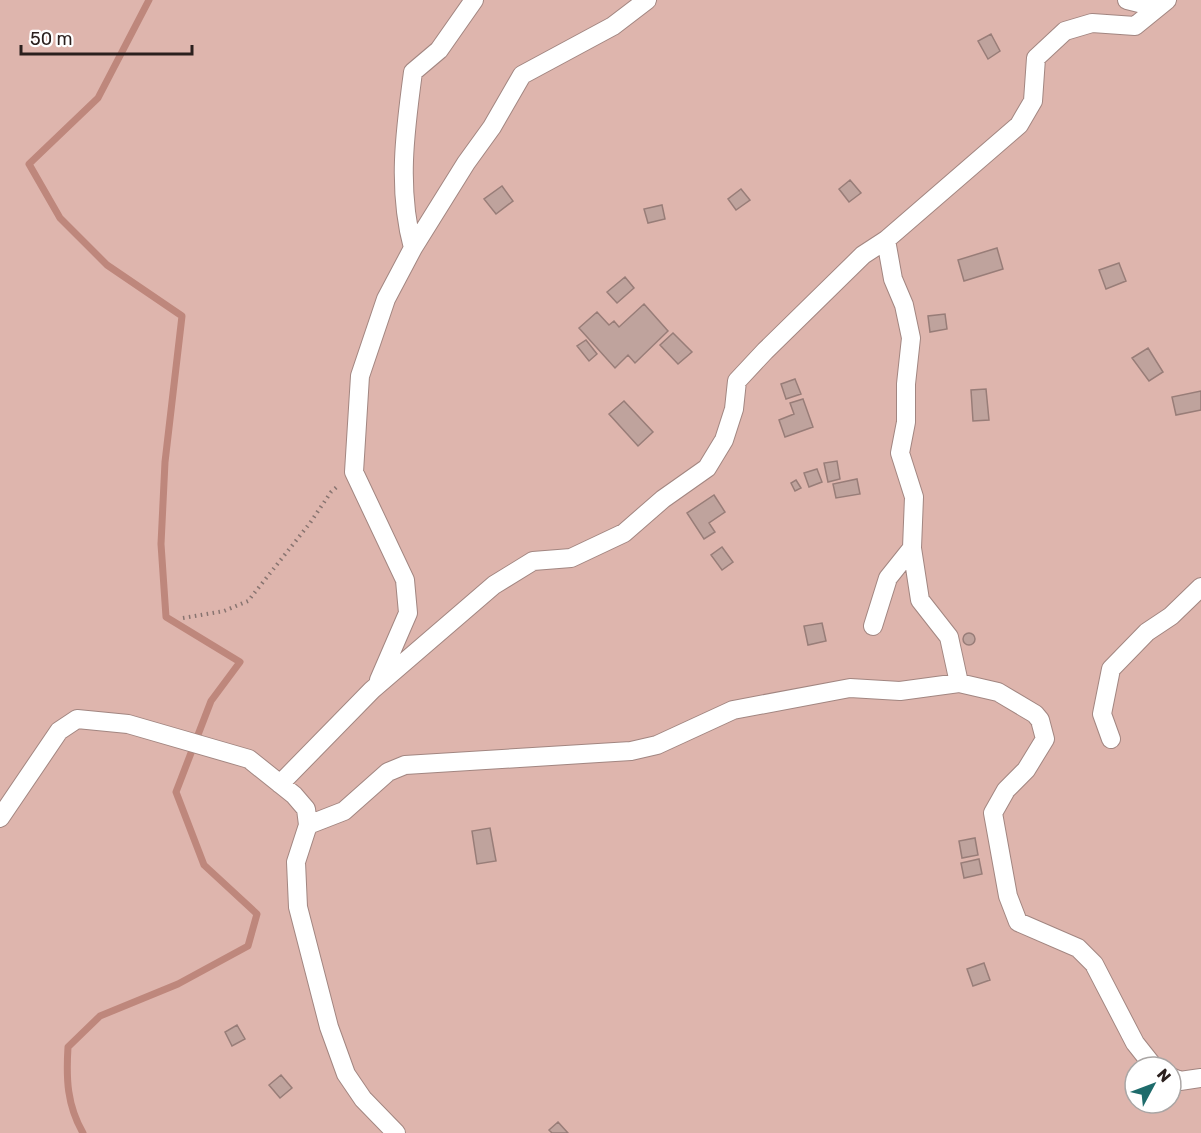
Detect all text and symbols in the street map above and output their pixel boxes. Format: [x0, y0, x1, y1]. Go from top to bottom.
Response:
scale bar [21, 18, 192, 56]
text: 50 m [30, 28, 73, 50]
north arrow [1123, 1055, 1183, 1115]
text: N [1153, 1065, 1175, 1086]

